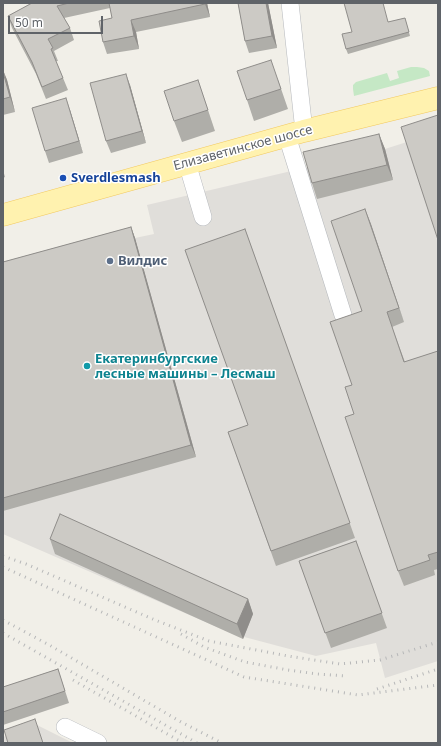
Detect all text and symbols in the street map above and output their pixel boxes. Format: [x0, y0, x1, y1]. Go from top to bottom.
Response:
scale bar [10, 8, 105, 34]
text: 50 m [15, 14, 43, 31]
street label: Елизаветинское шоссе [172, 122, 314, 174]
place label: Sverdlesmash [71, 170, 161, 186]
marker: Sverdlesmash [58, 173, 68, 183]
place label: Вилдис [118, 253, 167, 269]
marker: Вилдис [105, 256, 115, 266]
place label: Екатеринбургские лесные машины – Лесмаш [95, 351, 276, 382]
marker: Екатеринбургские лесные машины – Лесмаш [82, 361, 92, 371]

